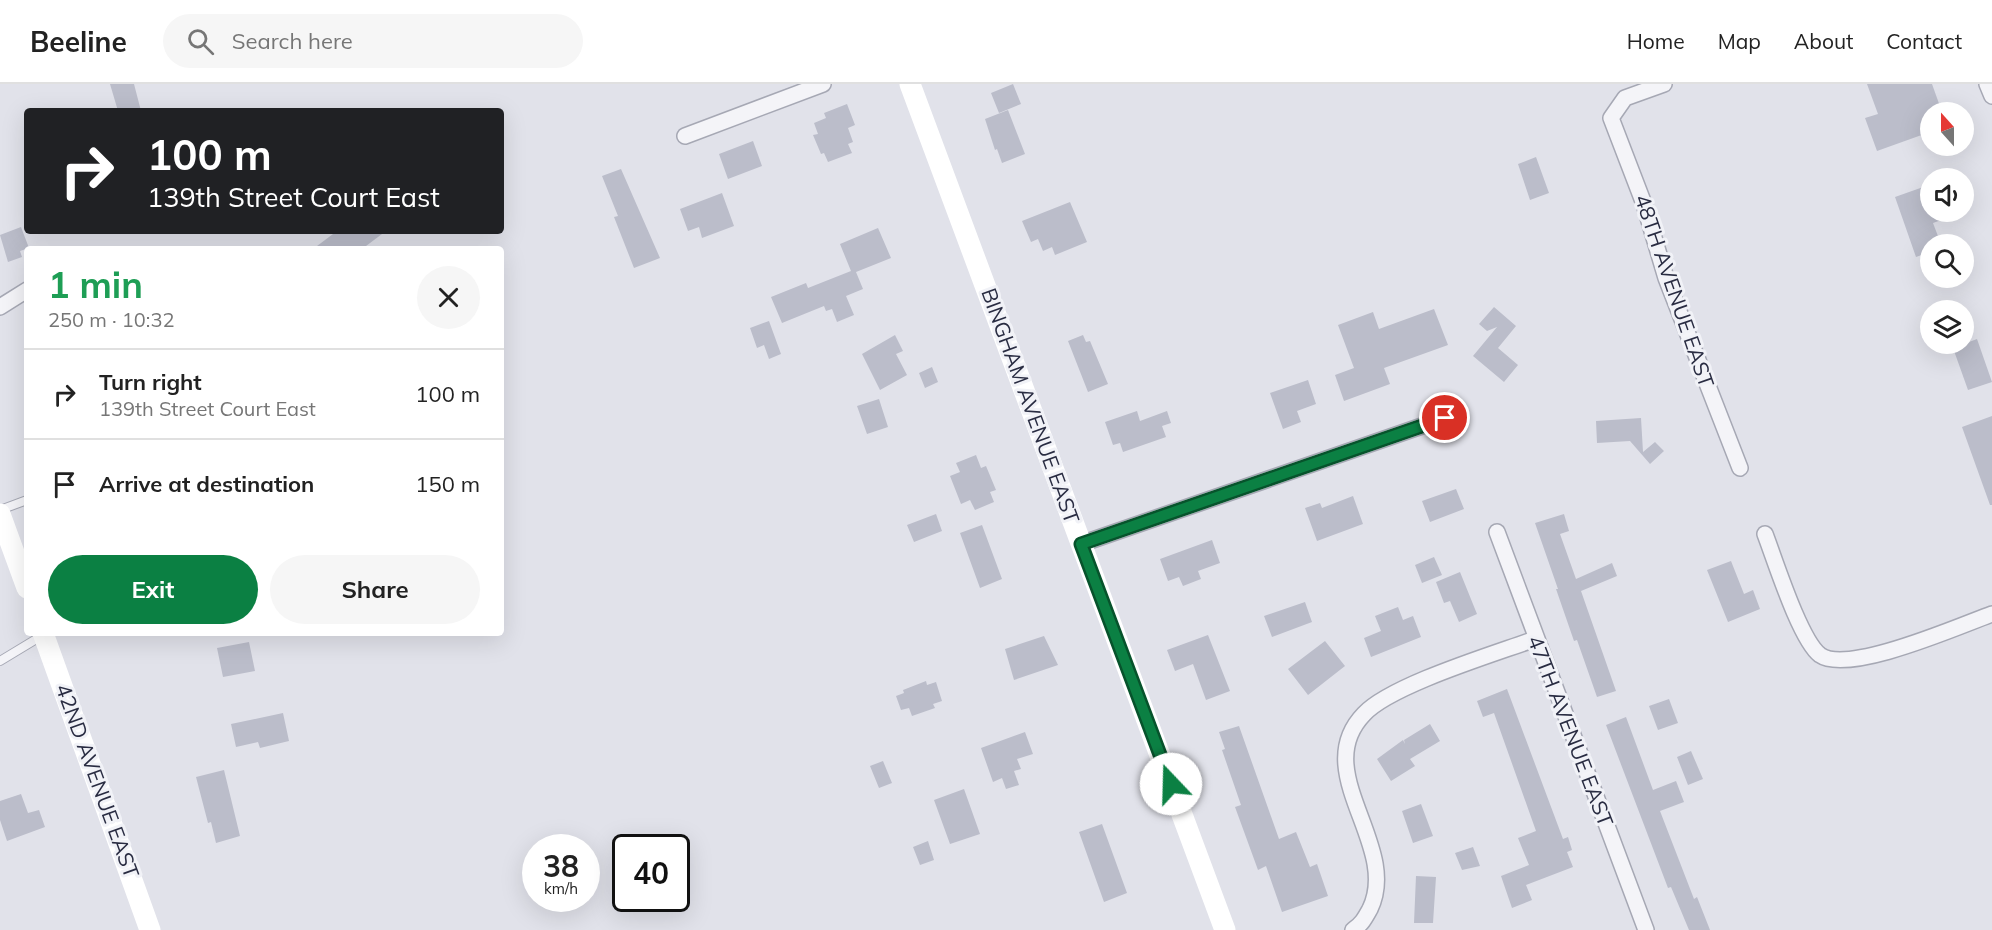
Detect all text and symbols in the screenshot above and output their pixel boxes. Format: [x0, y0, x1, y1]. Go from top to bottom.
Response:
search box [163, 14, 583, 68]
text: Beeline [30, 24, 127, 59]
icon: search [184, 25, 217, 58]
text: Search here [232, 27, 353, 55]
text: Home [1627, 28, 1685, 54]
text: Map [1718, 28, 1761, 54]
text: About [1794, 28, 1853, 54]
text: Contact [1886, 28, 1962, 54]
north arrow [1920, 102, 1974, 156]
map controls [1920, 102, 1974, 354]
text: 100 m [147, 128, 272, 181]
icon: right [48, 132, 126, 210]
button: sound [1920, 168, 1974, 222]
text: 139th Street Court East [147, 180, 440, 214]
street label: 48TH AVENUE EAST [1630, 191, 1720, 391]
button: search [1920, 234, 1974, 288]
text: 1 min [48, 262, 143, 307]
button: close [417, 266, 480, 329]
street label: BINGHAM AVENUE EAST [976, 284, 1086, 527]
button: layers [1920, 300, 1974, 354]
text: 250 m · 10:32 [48, 307, 174, 332]
text: Turn right [99, 368, 202, 396]
icon: right [48, 378, 81, 411]
text: 100 m [415, 380, 480, 408]
pin [1419, 392, 1470, 443]
text: 139th Street Court East [99, 396, 316, 421]
icon: arrive [1428, 401, 1461, 434]
icon: arrive [48, 468, 81, 501]
text: Arrive at destination [99, 470, 314, 498]
text: 150 m [415, 470, 480, 498]
button: Exit [48, 555, 258, 624]
button: Share [270, 555, 480, 624]
street label: 47TH AVENUE EAST [1523, 632, 1619, 830]
street label: 42ND AVENUE EAST [51, 680, 145, 882]
position arrow [1139, 752, 1203, 816]
speed limit sign: 40 [612, 834, 690, 912]
text: 38 [543, 847, 579, 885]
text: km/h [544, 879, 578, 898]

